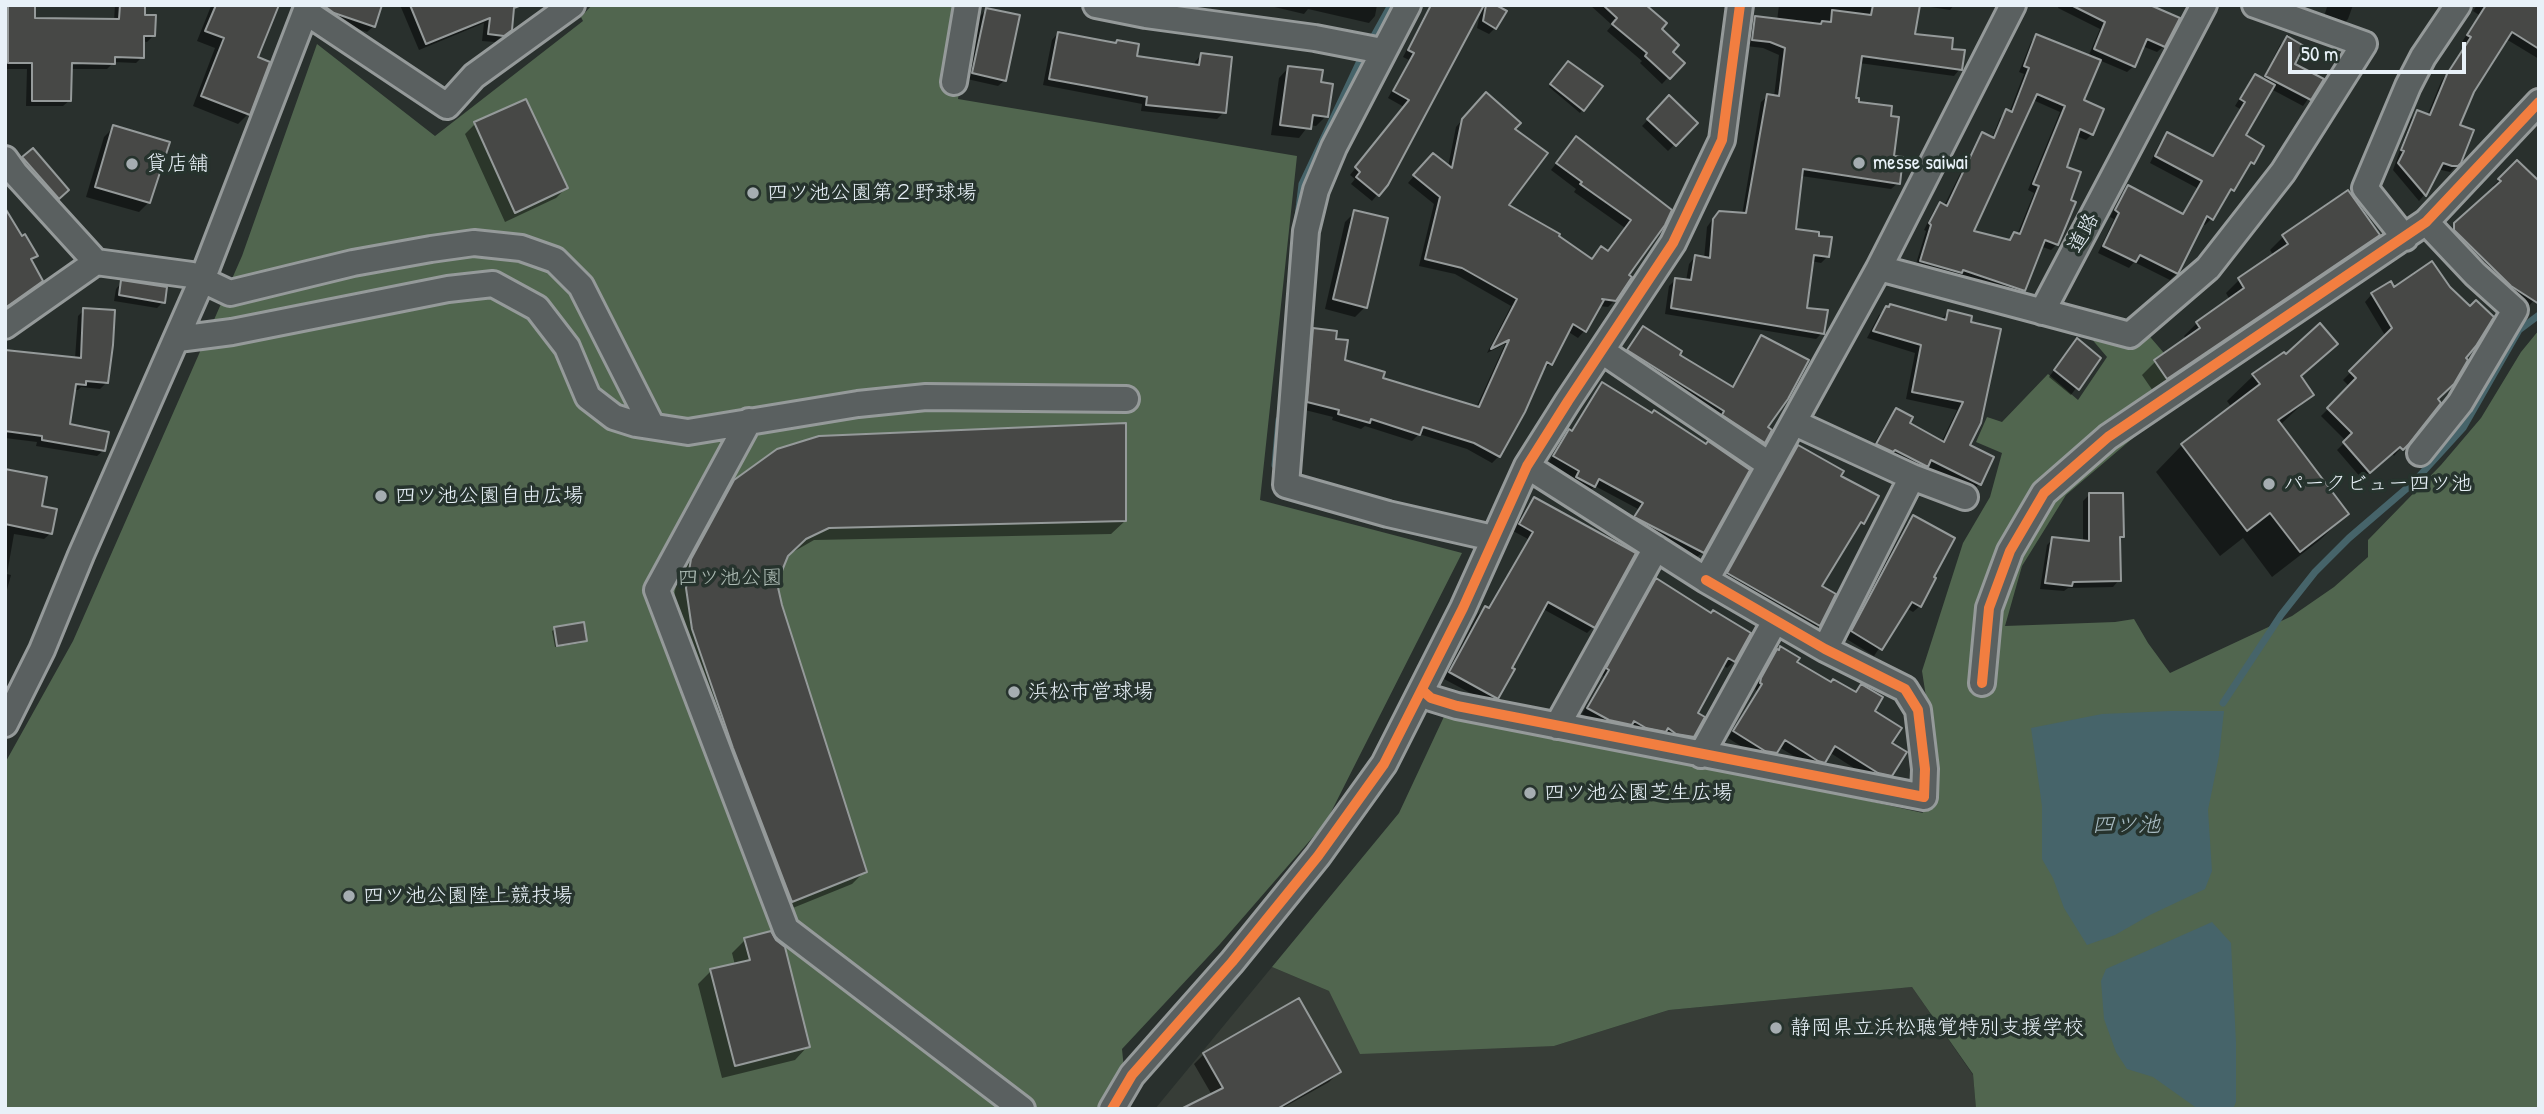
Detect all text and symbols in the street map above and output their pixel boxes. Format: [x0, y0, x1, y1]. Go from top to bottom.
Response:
scale bar [2292, 28, 2470, 72]
text: 50 m [2301, 39, 2338, 68]
place label: messe saiwai [1873, 150, 1969, 176]
place label: 貸店舗 [146, 151, 209, 177]
marker: messe saiwai [1851, 155, 1867, 171]
marker: 貸店舗 [124, 156, 140, 172]
place label: 四ツ池公園第２野球場 [767, 180, 977, 206]
marker: 四ツ池公園第２野球場 [745, 185, 761, 201]
street label: 道路 [2063, 209, 2105, 257]
place label: パークビュー四ツ池 [2283, 471, 2472, 497]
marker: パークビュー四ツ池 [2261, 476, 2277, 492]
place label: 四ツ池公園自由広場 [395, 483, 584, 509]
marker: 四ツ池公園自由広場 [373, 488, 389, 504]
park label: 四ツ池公園 [678, 565, 782, 591]
place label: 浜松市営球場 [1028, 679, 1154, 705]
marker: 浜松市営球場 [1006, 684, 1022, 700]
place label: 四ツ池公園芝生広場 [1544, 780, 1733, 806]
marker: 四ツ池公園芝生広場 [1522, 785, 1538, 801]
water label: 四ツ池 [2092, 812, 2160, 840]
place label: 四ツ池公園陸上競技場 [363, 883, 573, 909]
marker: 四ツ池公園陸上競技場 [341, 888, 357, 904]
place label: 静岡県立浜松聴覚特別支援学校 [1790, 1015, 2084, 1041]
marker: 静岡県立浜松聴覚特別支援学校 [1768, 1020, 1784, 1036]

